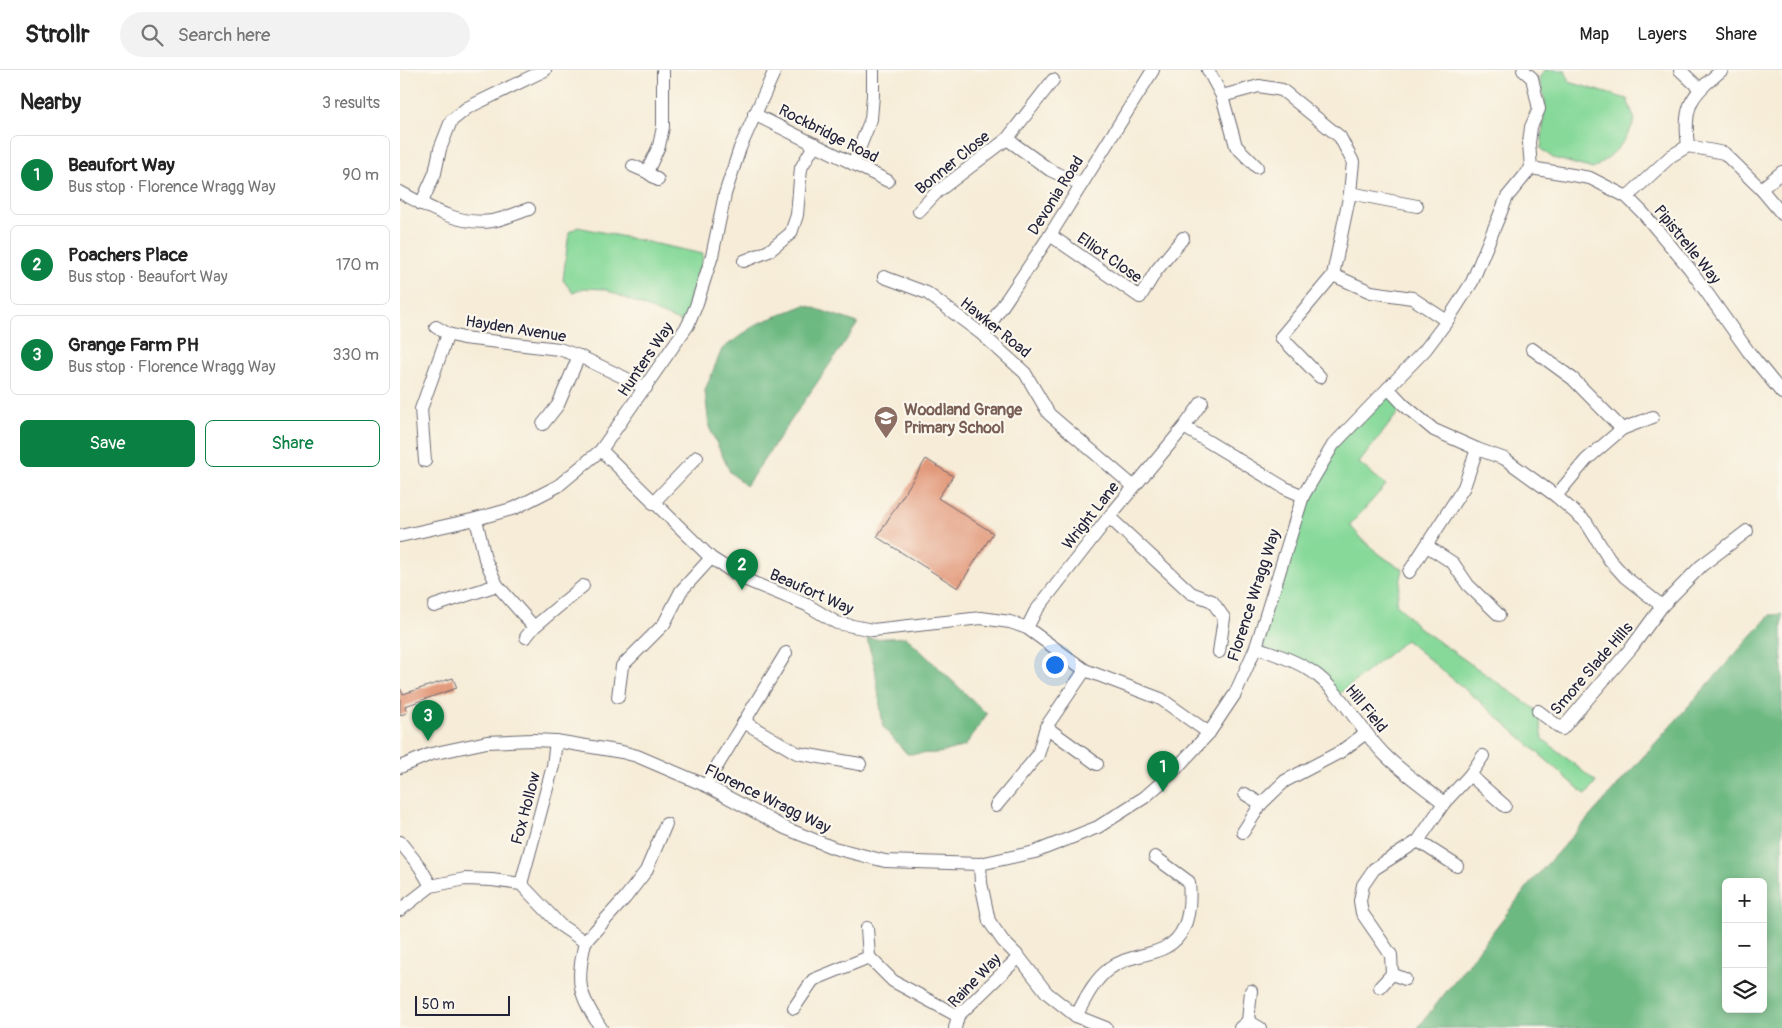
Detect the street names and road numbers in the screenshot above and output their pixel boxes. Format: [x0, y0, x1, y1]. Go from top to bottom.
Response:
street label: Rockbridge Road [775, 100, 882, 168]
street label: Bonner Close [911, 127, 994, 199]
street label: Devonia Road [1024, 152, 1088, 239]
street label: Pipistrelle Way [1649, 201, 1725, 288]
street label: Elliot Close [1073, 228, 1146, 287]
street label: Hawker Road [956, 293, 1035, 362]
street label: Hayden Avenue [464, 311, 568, 347]
street label: Hunters Way [614, 318, 678, 401]
street label: Wright Lane [1058, 478, 1124, 554]
street label: Florence Wragg Way [1223, 527, 1285, 664]
street label: Beaufort Way [767, 565, 857, 619]
street label: Smore Slade Hills [1546, 618, 1638, 719]
street label: Hill Field [1341, 681, 1392, 737]
street label: Florence Wragg Way [701, 760, 834, 838]
street label: Fox Hollow [507, 770, 545, 847]
street label: Raine Way [944, 949, 1006, 1012]

